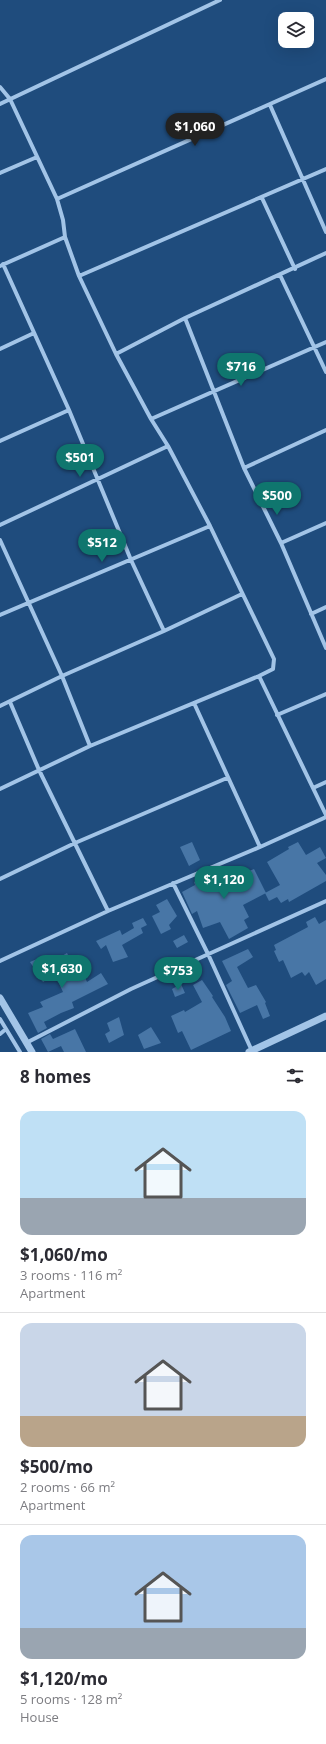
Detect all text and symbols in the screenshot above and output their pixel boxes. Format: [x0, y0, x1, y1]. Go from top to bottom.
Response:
map controls [278, 12, 314, 48]
button: layers [278, 12, 314, 48]
pin: $1,060 [162, 113, 228, 147]
text: $1,060 [175, 117, 215, 135]
pin: $716 [217, 353, 265, 387]
text: $716 [226, 357, 256, 375]
pin: $501 [56, 444, 104, 478]
text: $501 [65, 448, 95, 466]
pin: $500 [253, 482, 301, 516]
text: $500 [262, 486, 292, 504]
pin: $512 [78, 529, 126, 563]
text: $512 [87, 533, 117, 551]
pin: $1,120 [191, 866, 257, 900]
text: $1,120 [204, 870, 244, 888]
pin: $1,630 [29, 955, 95, 989]
pin: $753 [154, 957, 202, 991]
text: $1,630 [42, 959, 82, 977]
text: $753 [163, 961, 193, 979]
text: 8 homes [20, 1065, 91, 1088]
icon: filters [284, 1065, 306, 1087]
icon: home [127, 1137, 199, 1209]
text: $1,060/mo [20, 1243, 108, 1266]
text: 3 rooms · 116 m² [20, 1266, 122, 1284]
text: Apartment [20, 1284, 85, 1302]
icon: home [127, 1349, 199, 1421]
text: $500/mo [20, 1455, 93, 1478]
text: 2 rooms · 66 m² [20, 1478, 115, 1496]
text: Apartment [20, 1496, 85, 1514]
icon: home [127, 1561, 199, 1633]
text: $1,120/mo [20, 1667, 108, 1690]
text: 5 rooms · 128 m² [20, 1690, 122, 1708]
text: House [20, 1708, 59, 1726]

